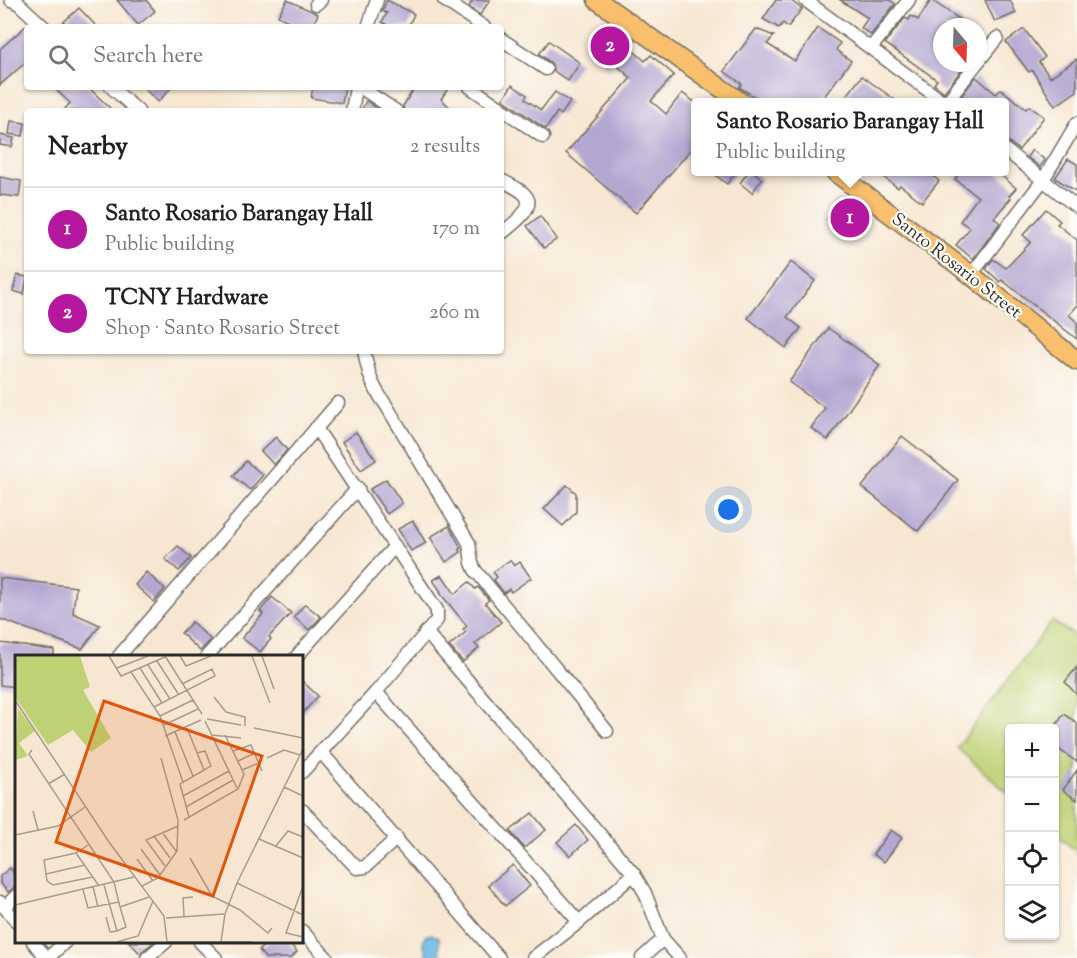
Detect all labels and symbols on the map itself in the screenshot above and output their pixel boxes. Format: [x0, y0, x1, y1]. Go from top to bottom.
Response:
north arrow [933, 18, 987, 72]
pin: 2 [590, 24, 630, 68]
pin: 1 [830, 196, 870, 240]
street label: Santo Rosario Street [885, 208, 1026, 326]
your location [714, 495, 743, 524]
inset map [15, 655, 303, 943]

